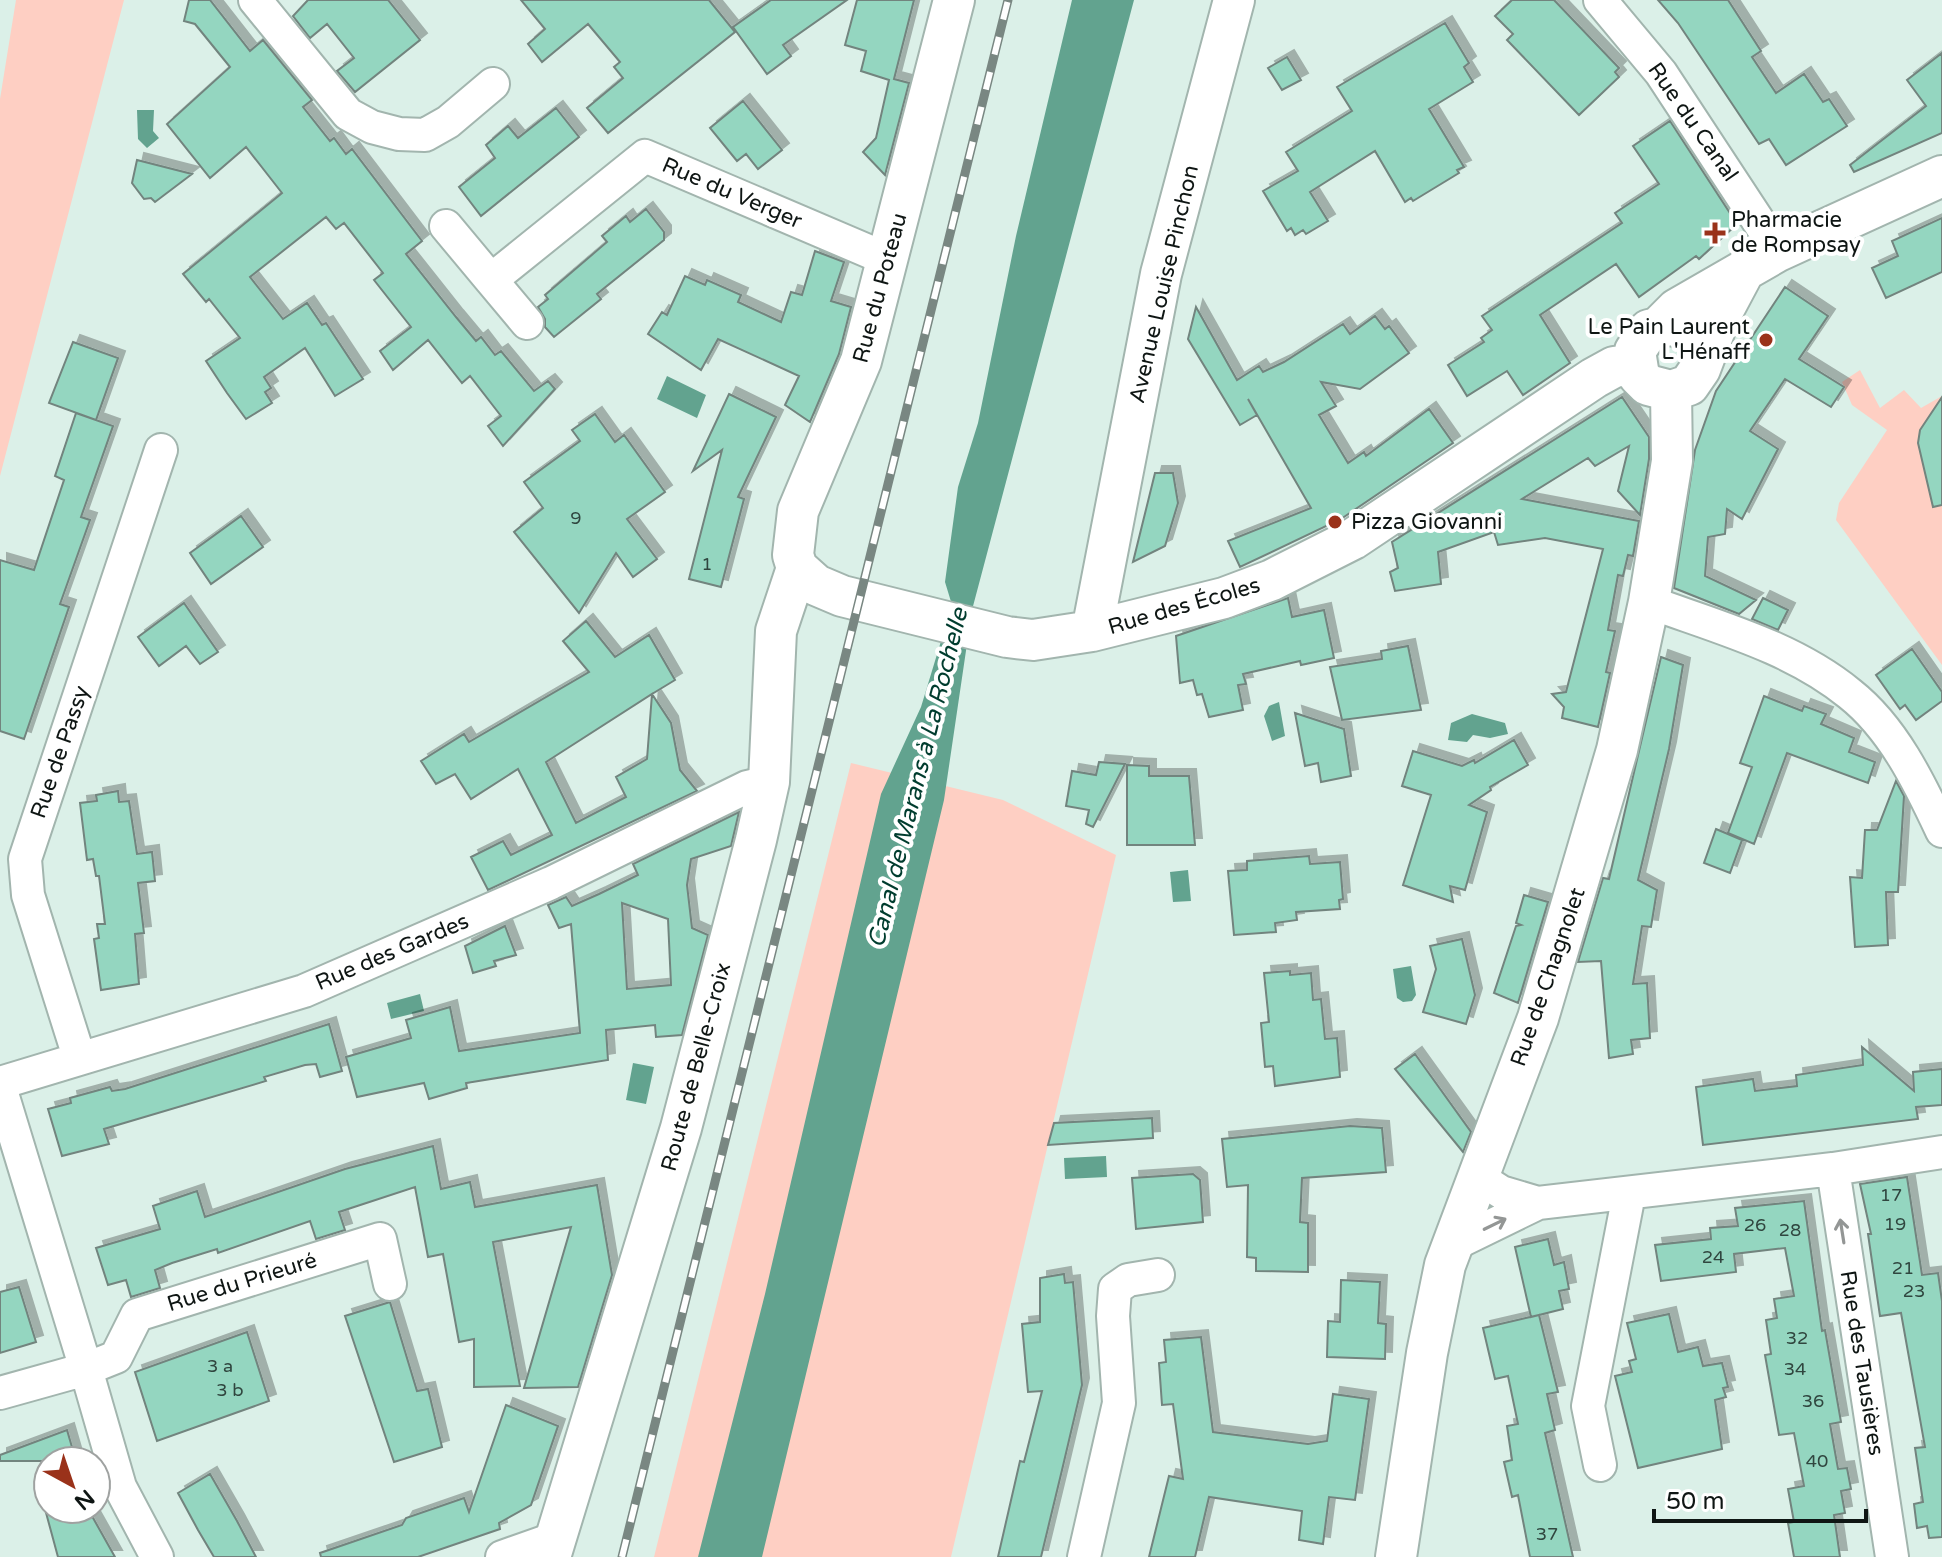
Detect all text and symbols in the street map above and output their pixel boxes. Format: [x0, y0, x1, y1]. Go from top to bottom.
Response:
street label: Rue du Canal [1642, 58, 1744, 186]
street label: Rue du Verger [658, 152, 806, 234]
street label: Avenue Louise Pinchon [1124, 162, 1204, 406]
place label: Pharmacie de Rompsay [1731, 207, 1861, 258]
street label: Rue du Poteau [847, 210, 913, 366]
marker: Pharmacie de Rompsay [1706, 224, 1724, 242]
place label: Le Pain Laurent L'Hénaff [1588, 314, 1750, 365]
marker: Le Pain Laurent L'Hénaff [1757, 331, 1775, 349]
house number: 9 [570, 507, 582, 529]
place label: Pizza Giovanni [1351, 509, 1503, 535]
marker: Pizza Giovanni [1326, 513, 1344, 531]
house number: 1 [701, 553, 713, 575]
street label: Rue des Écoles [1105, 571, 1263, 640]
water label: Canal de Marans à La Rochelle [862, 604, 975, 951]
street label: Rue de Passy [25, 682, 95, 822]
street label: Rue de Chagnolet [1505, 884, 1591, 1070]
street label: Rue des Gardes [312, 908, 472, 996]
street label: Route de Belle-Croix [656, 960, 736, 1174]
house number: 17 [1880, 1184, 1902, 1206]
house number: 19 [1884, 1213, 1906, 1235]
house number: 26 [1744, 1214, 1766, 1236]
one-way arrow [1483, 1216, 1507, 1231]
house number: 28 [1779, 1219, 1801, 1241]
one-way arrow [1834, 1219, 1849, 1244]
house number: 24 [1702, 1246, 1724, 1268]
street label: Rue du Prieuré [164, 1247, 320, 1317]
house number: 21 [1892, 1257, 1914, 1279]
street label: Rue des Tausières [1835, 1269, 1889, 1457]
house number: 23 [1903, 1280, 1925, 1302]
house number: 32 [1786, 1327, 1808, 1349]
house number: 3 a [207, 1355, 233, 1377]
house number: 34 [1784, 1358, 1806, 1380]
house number: 3 b [216, 1379, 244, 1401]
house number: 36 [1802, 1390, 1824, 1412]
north arrow [32, 1445, 112, 1525]
house number: 40 [1806, 1450, 1828, 1472]
scale bar [1654, 1473, 1866, 1523]
text: N [69, 1484, 99, 1515]
text: 50 m [1666, 1487, 1724, 1516]
house number: 37 [1536, 1523, 1558, 1545]

